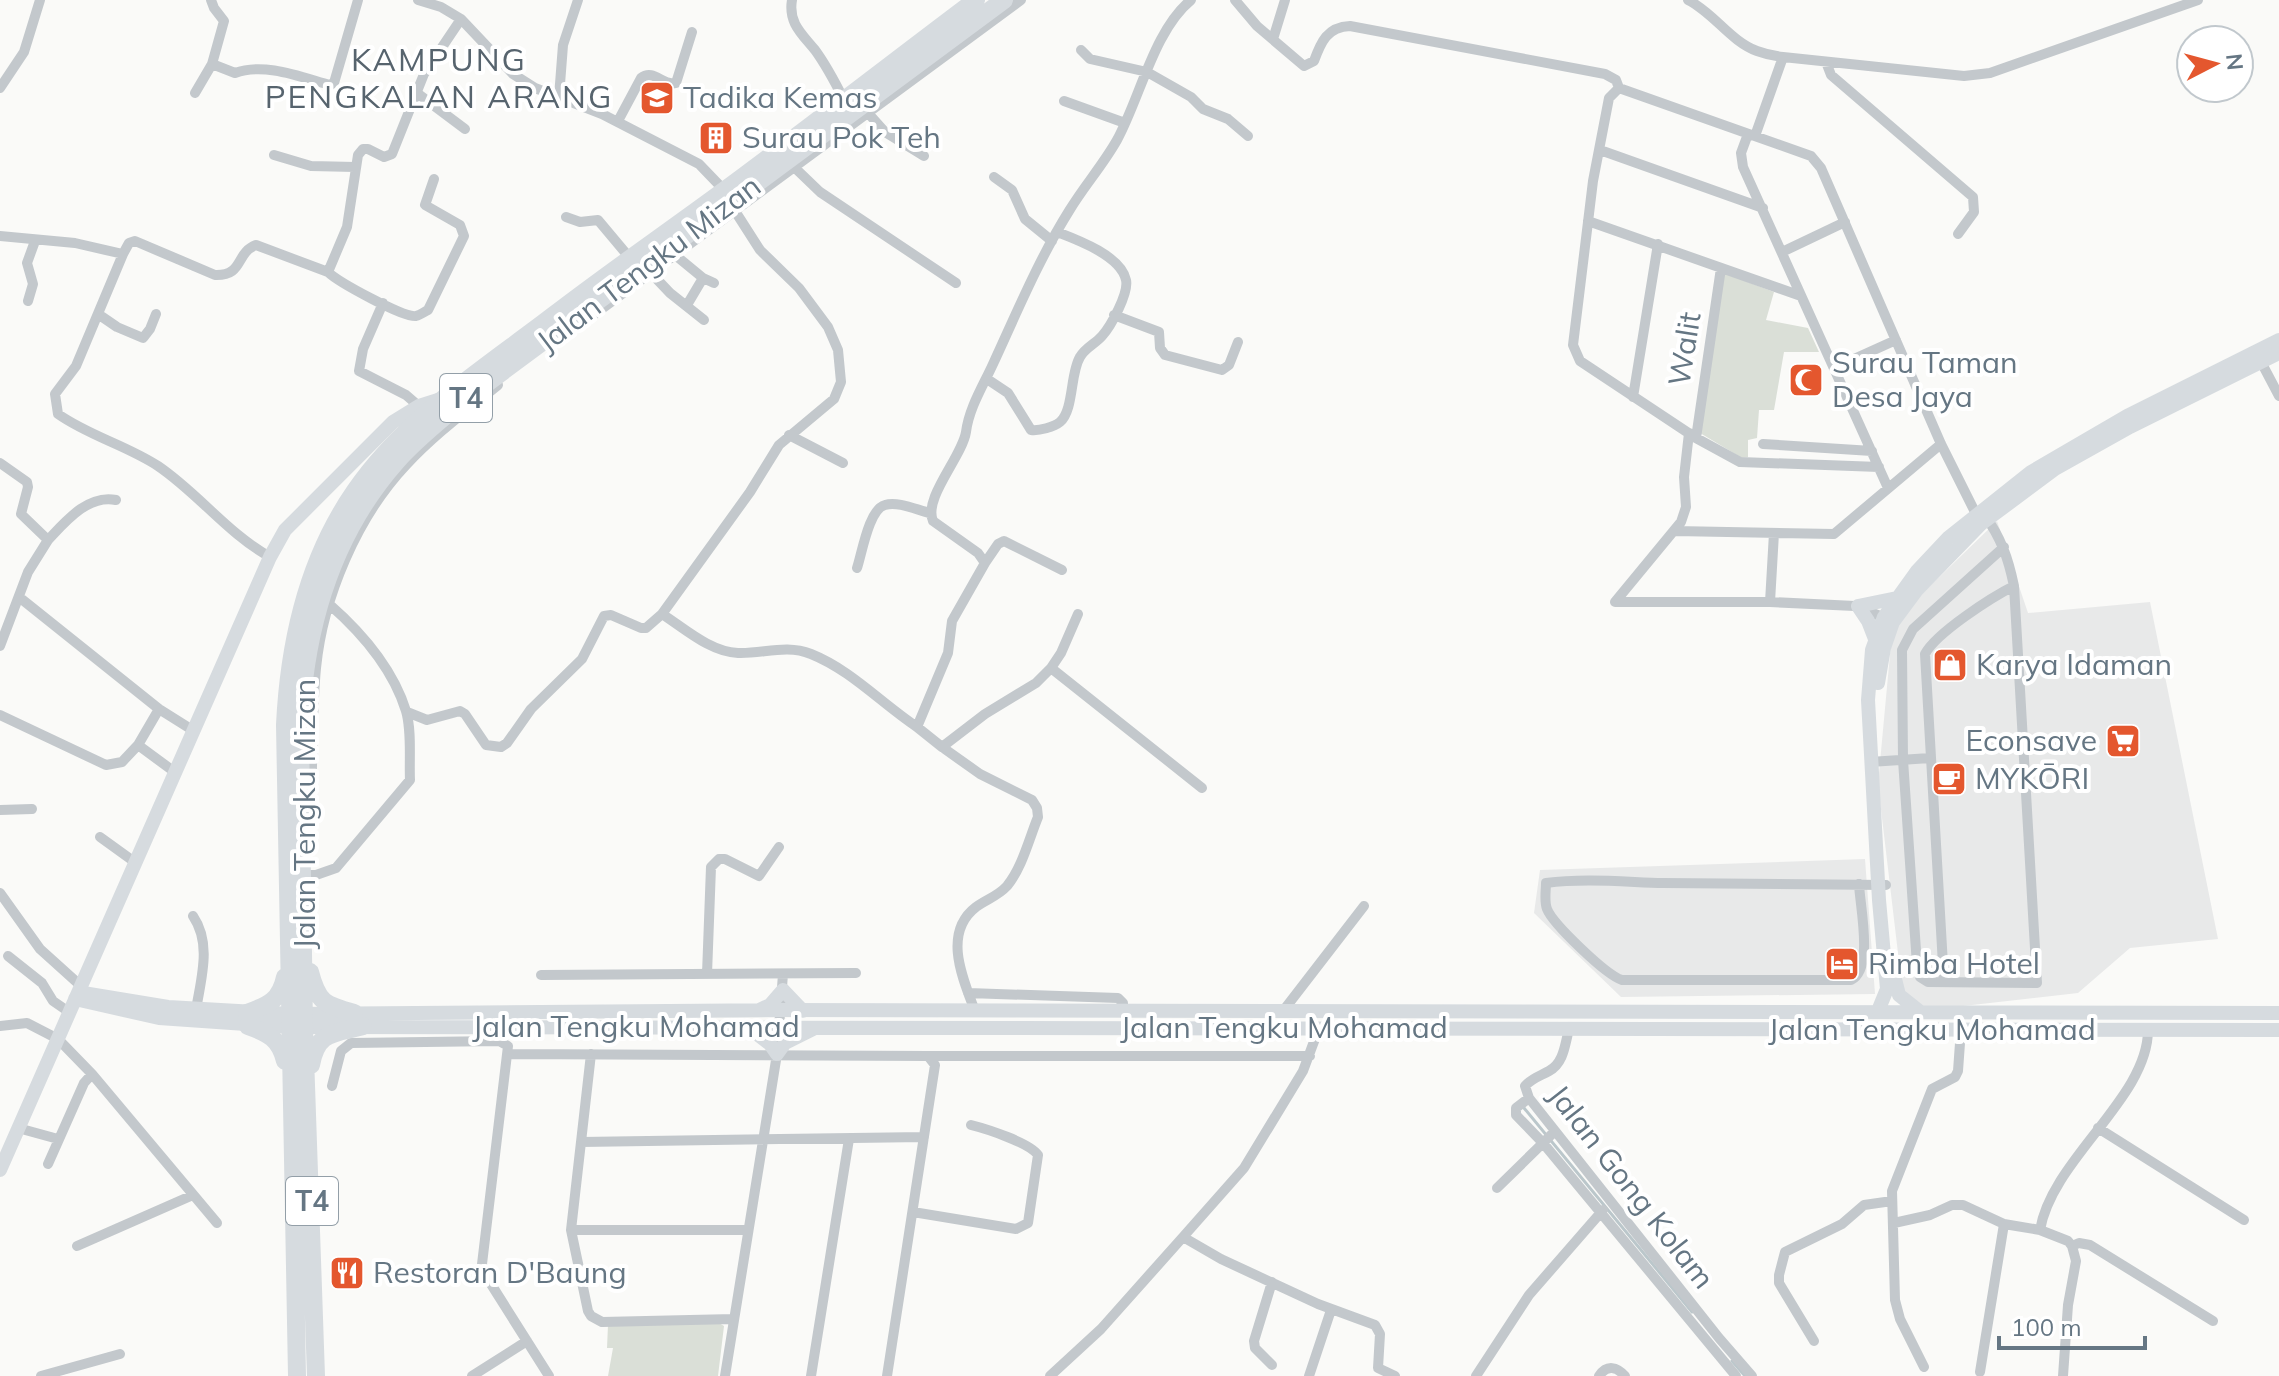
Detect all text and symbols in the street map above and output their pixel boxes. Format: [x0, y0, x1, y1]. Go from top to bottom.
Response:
north arrow [2175, 24, 2255, 104]
district label: KAMPUNG PENGKALAN ARANG [265, 39, 613, 116]
text: N [2220, 52, 2250, 72]
place label: Tadika Kemas [683, 78, 877, 116]
school or university icon: Tadika Kemas [638, 79, 676, 117]
place label: Surau Pok Teh [742, 118, 941, 156]
building icon: Surau Pok Teh [697, 119, 735, 157]
street label: Jalan Tengku Mizan [529, 167, 768, 360]
street label: Walit [1659, 309, 1709, 389]
place label: Surau Taman Desa Jaya [1832, 343, 2018, 415]
mosque icon: Surau Taman Desa Jaya [1787, 361, 1825, 399]
road number: T4 [440, 374, 492, 422]
place label: Karya Idaman [1976, 645, 2172, 683]
shop icon: Karya Idaman [1931, 646, 1969, 684]
street label: Jalan Tengku Mizan [285, 679, 323, 949]
place label: Econsave [1965, 721, 2097, 759]
supermarket icon: Econsave [2104, 722, 2142, 760]
place label: MYKŌRI [1975, 759, 2089, 797]
cafe icon: MYKŌRI [1930, 760, 1968, 798]
place label: Rimba Hotel [1868, 944, 2040, 982]
hotel icon: Rimba Hotel [1823, 945, 1861, 983]
street label: Jalan Tengku Mohamad [472, 1007, 800, 1045]
street label: Jalan Tengku Mohamad [1120, 1008, 1448, 1046]
street label: Jalan Tengku Mohamad [1768, 1010, 2096, 1048]
street label: Jalan Gong Kolam [1540, 1077, 1723, 1296]
road number: T4 [286, 1177, 338, 1225]
place label: Restoran D'Baung [373, 1253, 627, 1291]
restaurant icon: Restoran D'Baung [328, 1254, 366, 1292]
scale bar [1999, 1300, 2145, 1350]
text: 100 m [2011, 1312, 2082, 1342]

